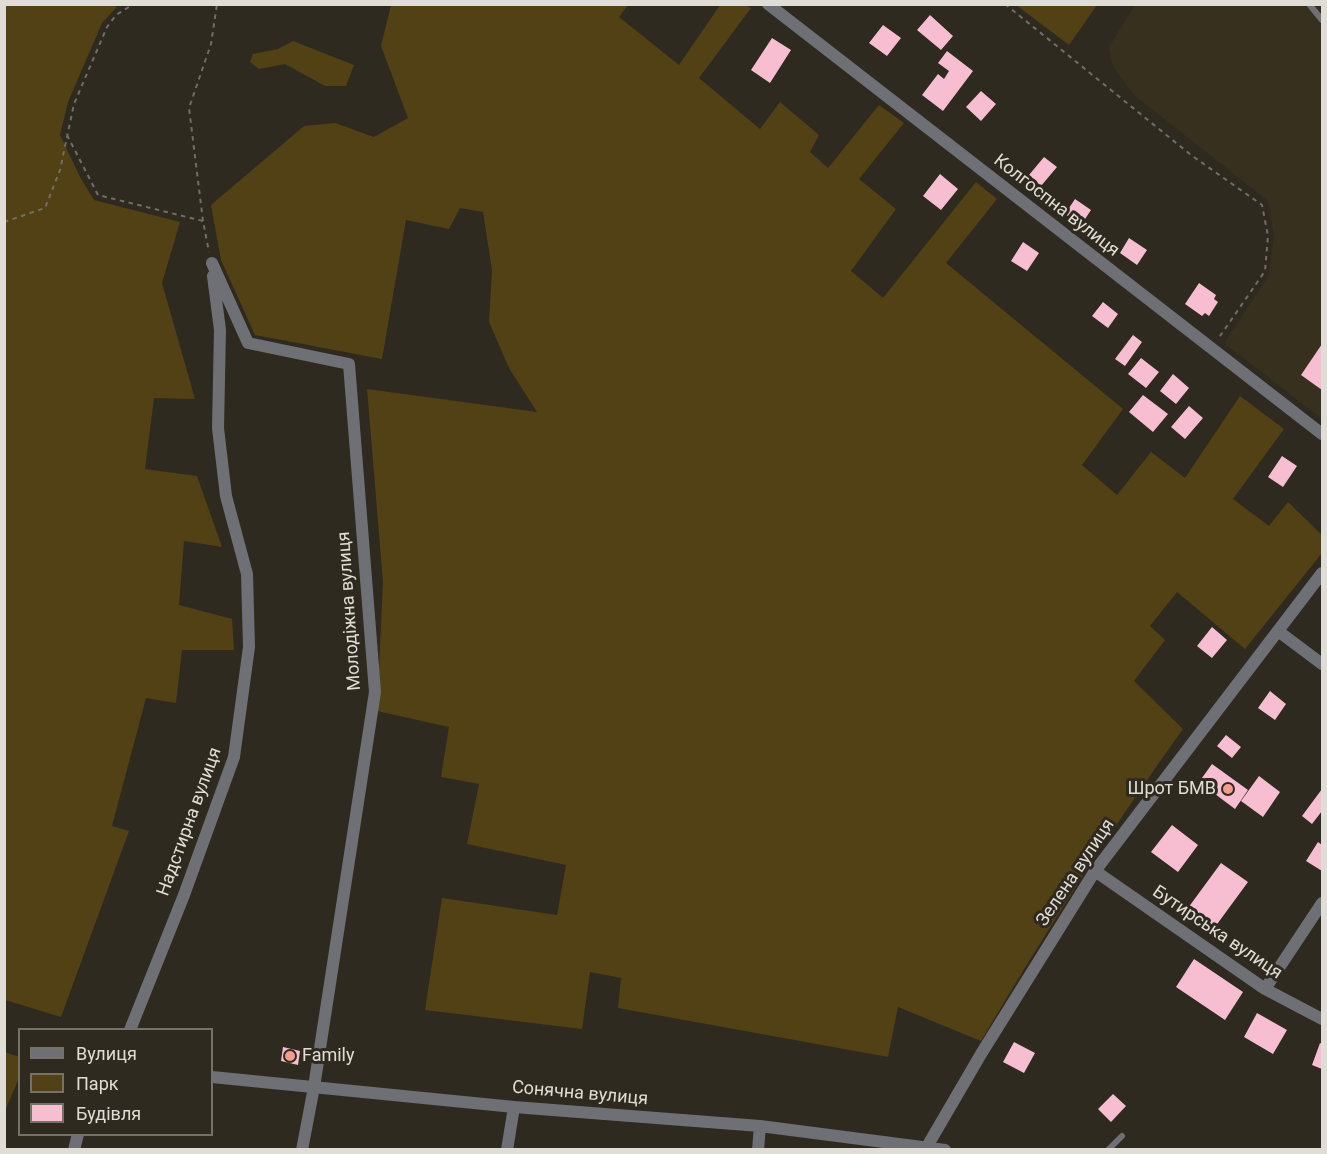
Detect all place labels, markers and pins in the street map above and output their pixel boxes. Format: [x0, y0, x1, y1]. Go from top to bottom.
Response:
place label: Шрот БМВ [1127, 778, 1216, 800]
marker: Шрот БМВ [1221, 782, 1235, 796]
place label: Family [302, 1045, 354, 1067]
marker: Family [283, 1049, 297, 1063]

